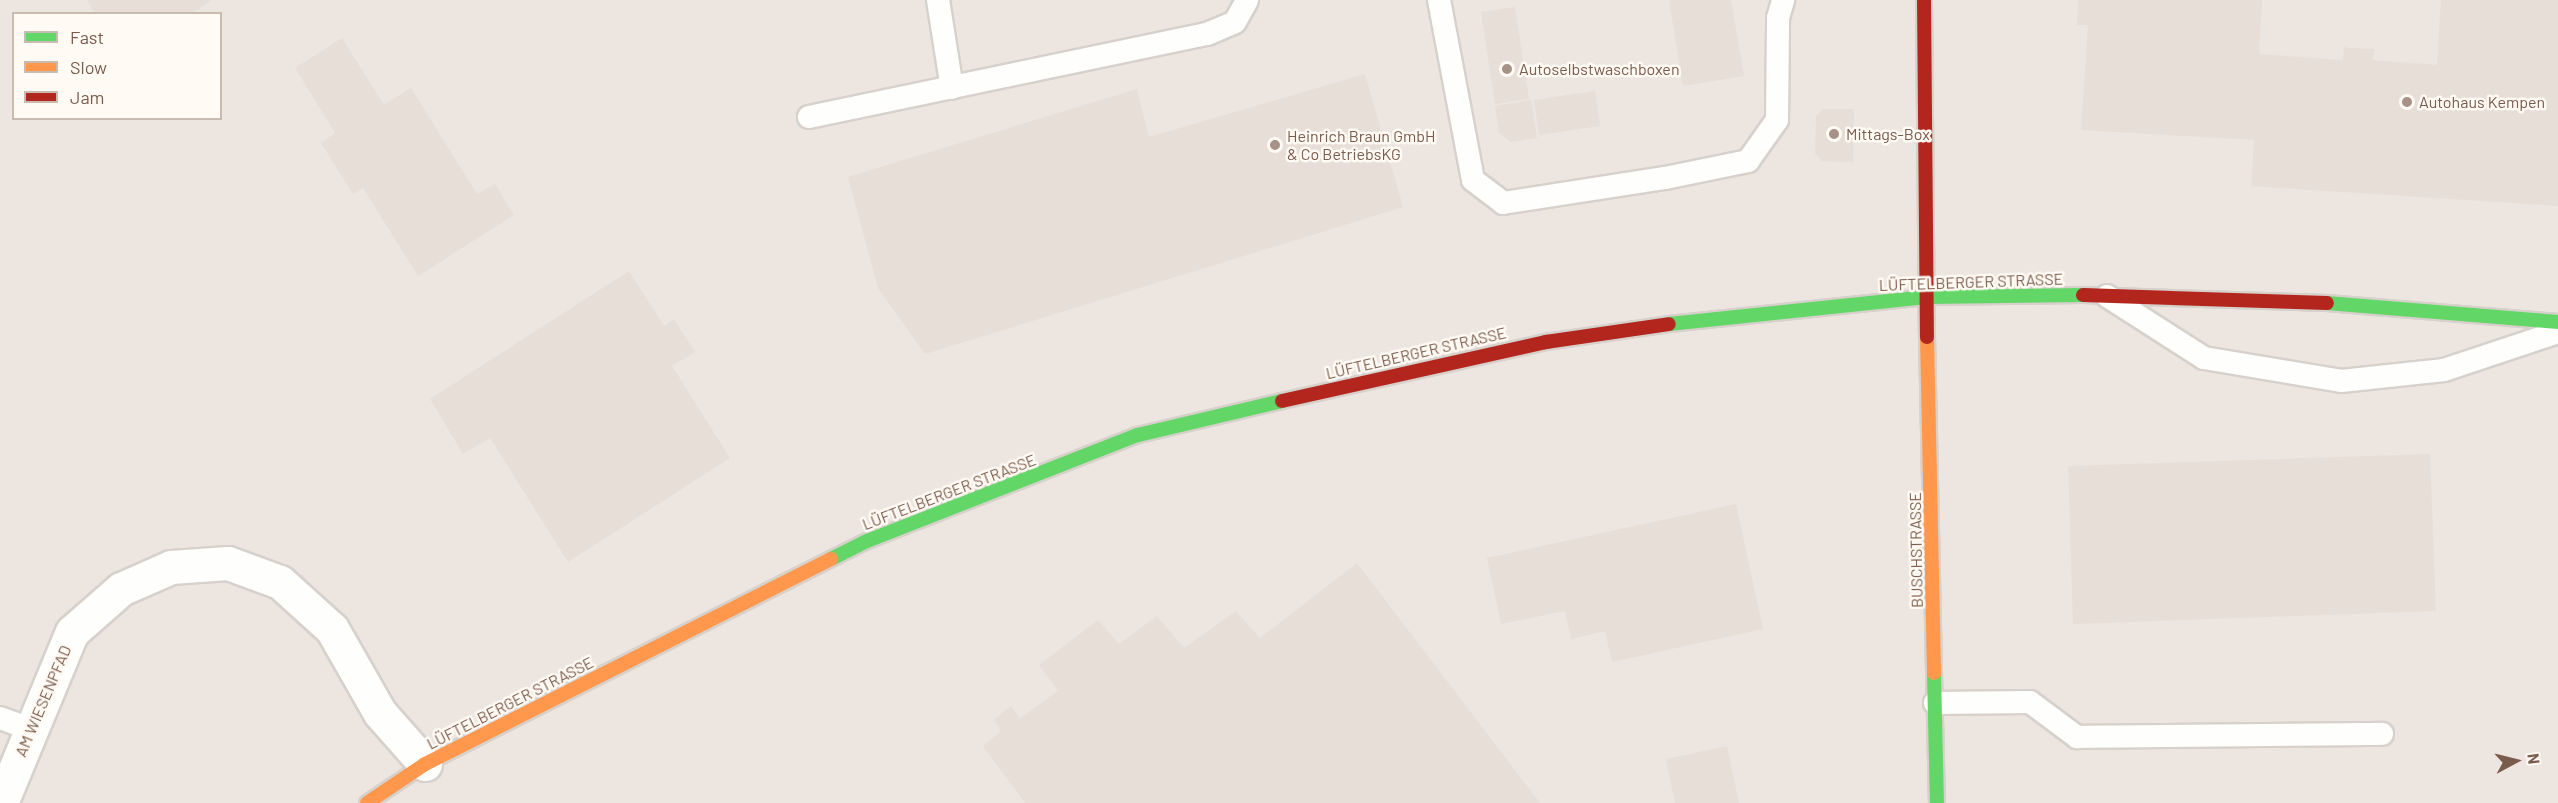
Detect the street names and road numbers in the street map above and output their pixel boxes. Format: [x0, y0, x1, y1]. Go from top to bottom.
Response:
street label: LÜFTELBERGER STRASSE [1879, 269, 2063, 295]
street label: LÜFTELBERGER STRASSE [1324, 323, 1508, 383]
street label: LÜFTELBERGER STRASSE [859, 450, 1039, 534]
street label: BUSCHSTRASSE [1905, 492, 1927, 608]
street label: AM WIESENPFAD [11, 642, 75, 760]
street label: LÜFTELBERGER STRASSE [423, 653, 597, 753]

